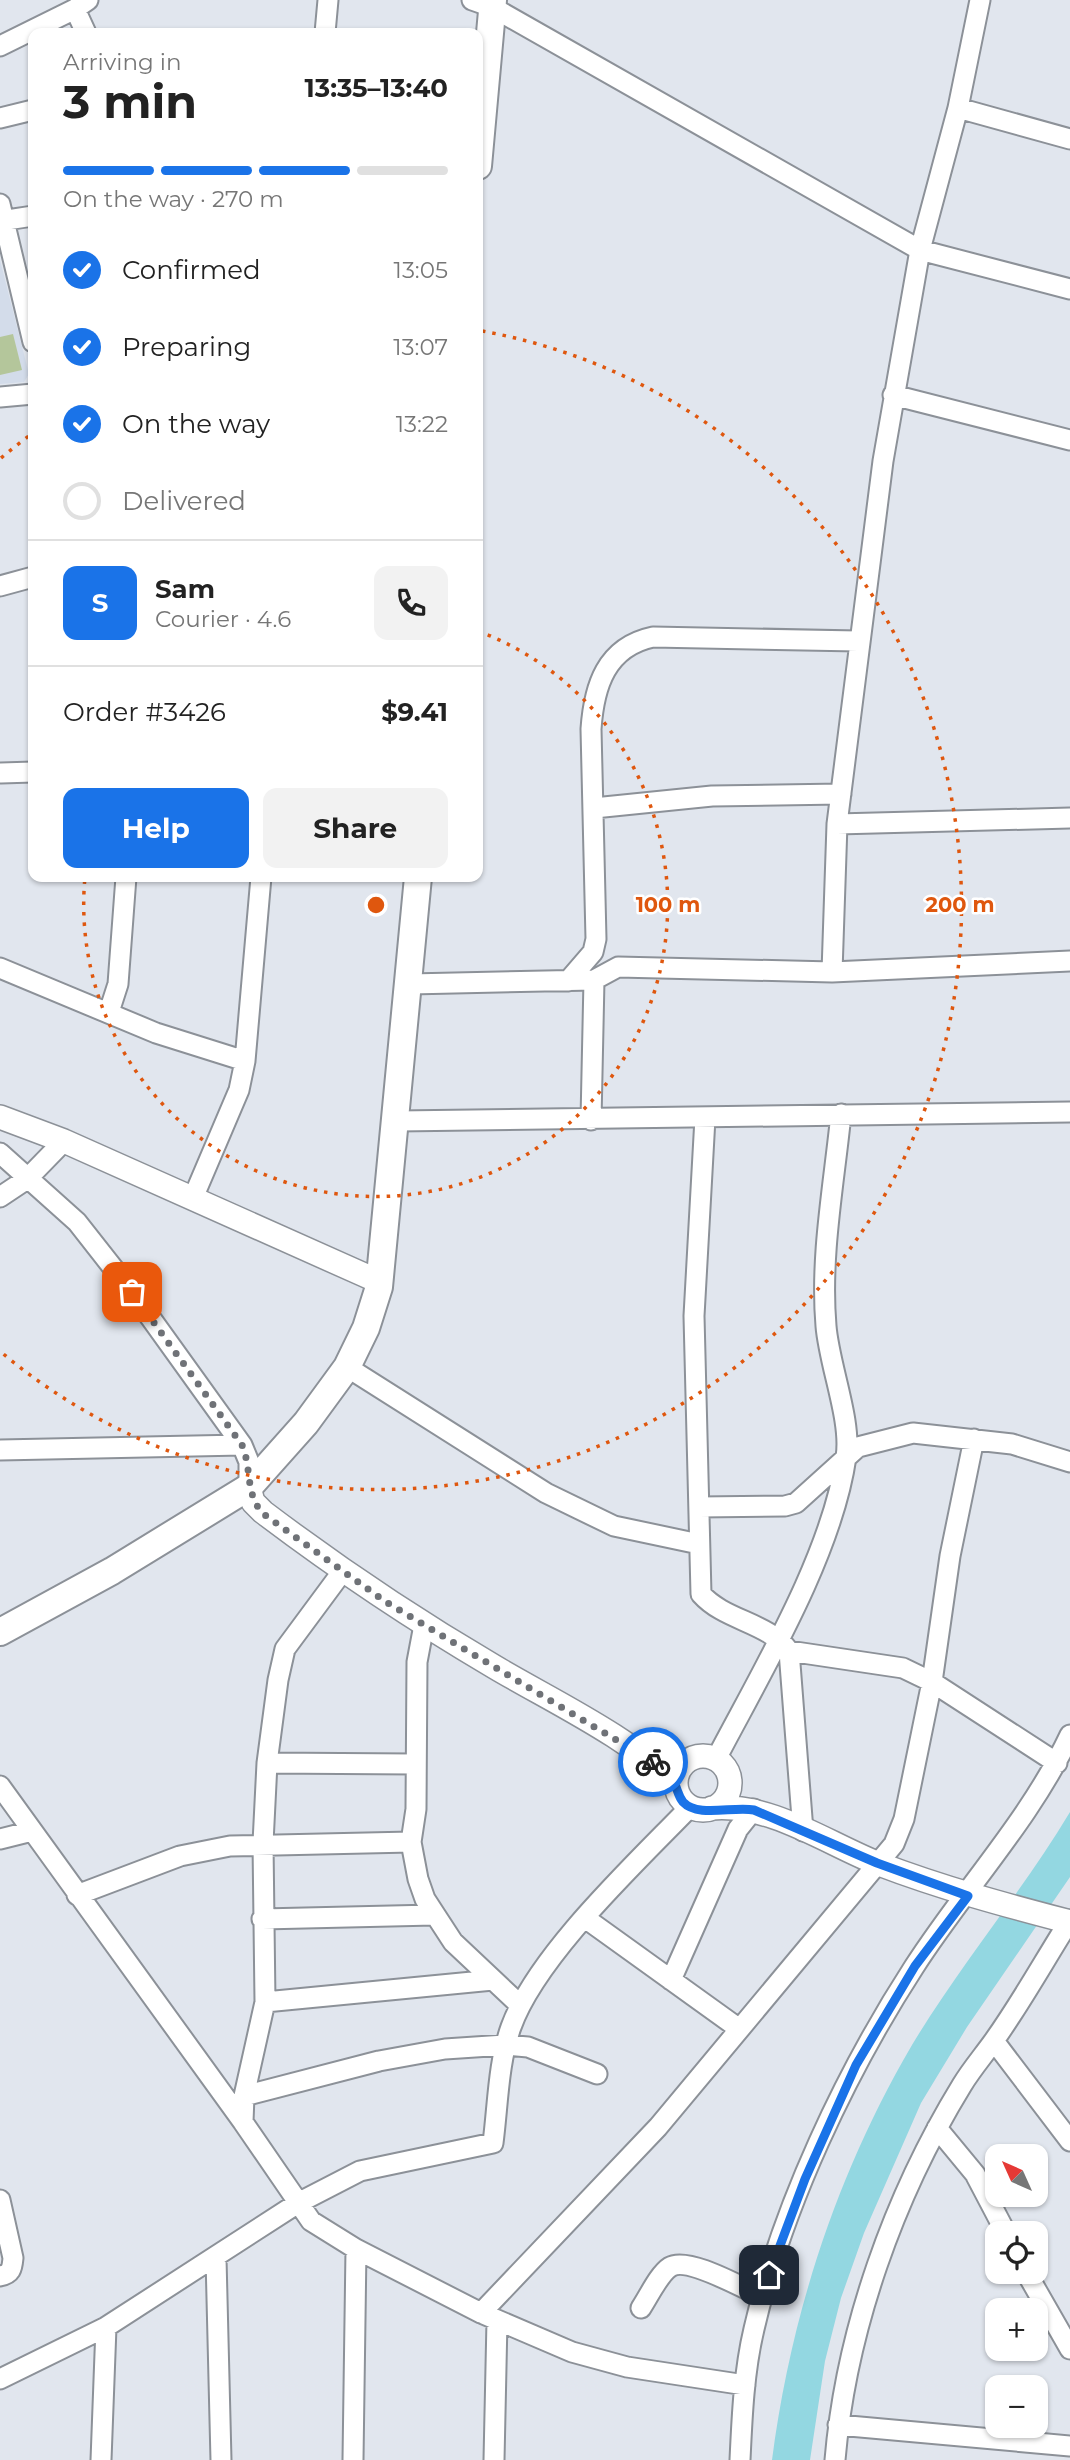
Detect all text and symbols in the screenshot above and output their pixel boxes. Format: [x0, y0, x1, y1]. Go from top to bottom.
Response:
text: Arriving in [63, 48, 182, 76]
text: 13:35–13:40 [305, 72, 448, 104]
text: 3 min [63, 73, 197, 130]
text: On the way · 270 m [63, 185, 284, 213]
icon: check [63, 251, 101, 289]
text: Confirmed [122, 254, 261, 286]
text: 13:05 [394, 256, 448, 284]
icon: check [63, 328, 101, 366]
text: Preparing [122, 331, 251, 363]
text: 13:07 [393, 333, 448, 361]
icon: check [63, 405, 101, 443]
text: On the way [122, 408, 270, 440]
text: 13:22 [396, 410, 448, 438]
text: Delivered [122, 485, 246, 517]
button: phone [374, 566, 448, 640]
text: Sam [155, 573, 215, 605]
text: S [92, 587, 108, 619]
text: Courier · 4.6 [155, 605, 291, 633]
text: Order #3426 [63, 696, 226, 728]
text: $9.41 [381, 696, 448, 728]
button: Help [63, 788, 249, 868]
button: Share [263, 788, 448, 868]
text: 100 m [636, 892, 700, 917]
text: 200 m [926, 892, 994, 917]
centre of rings [364, 893, 388, 917]
pin [102, 1262, 162, 1322]
icon: bag [113, 1273, 151, 1311]
courier [618, 1727, 688, 1797]
icon: bike [634, 1743, 672, 1781]
north arrow [985, 2144, 1048, 2207]
map controls [985, 2144, 1048, 2438]
button: locate [985, 2221, 1048, 2284]
pin [739, 2245, 799, 2305]
icon: home [750, 2256, 788, 2294]
button: + [985, 2298, 1048, 2361]
button: − [985, 2375, 1048, 2438]

